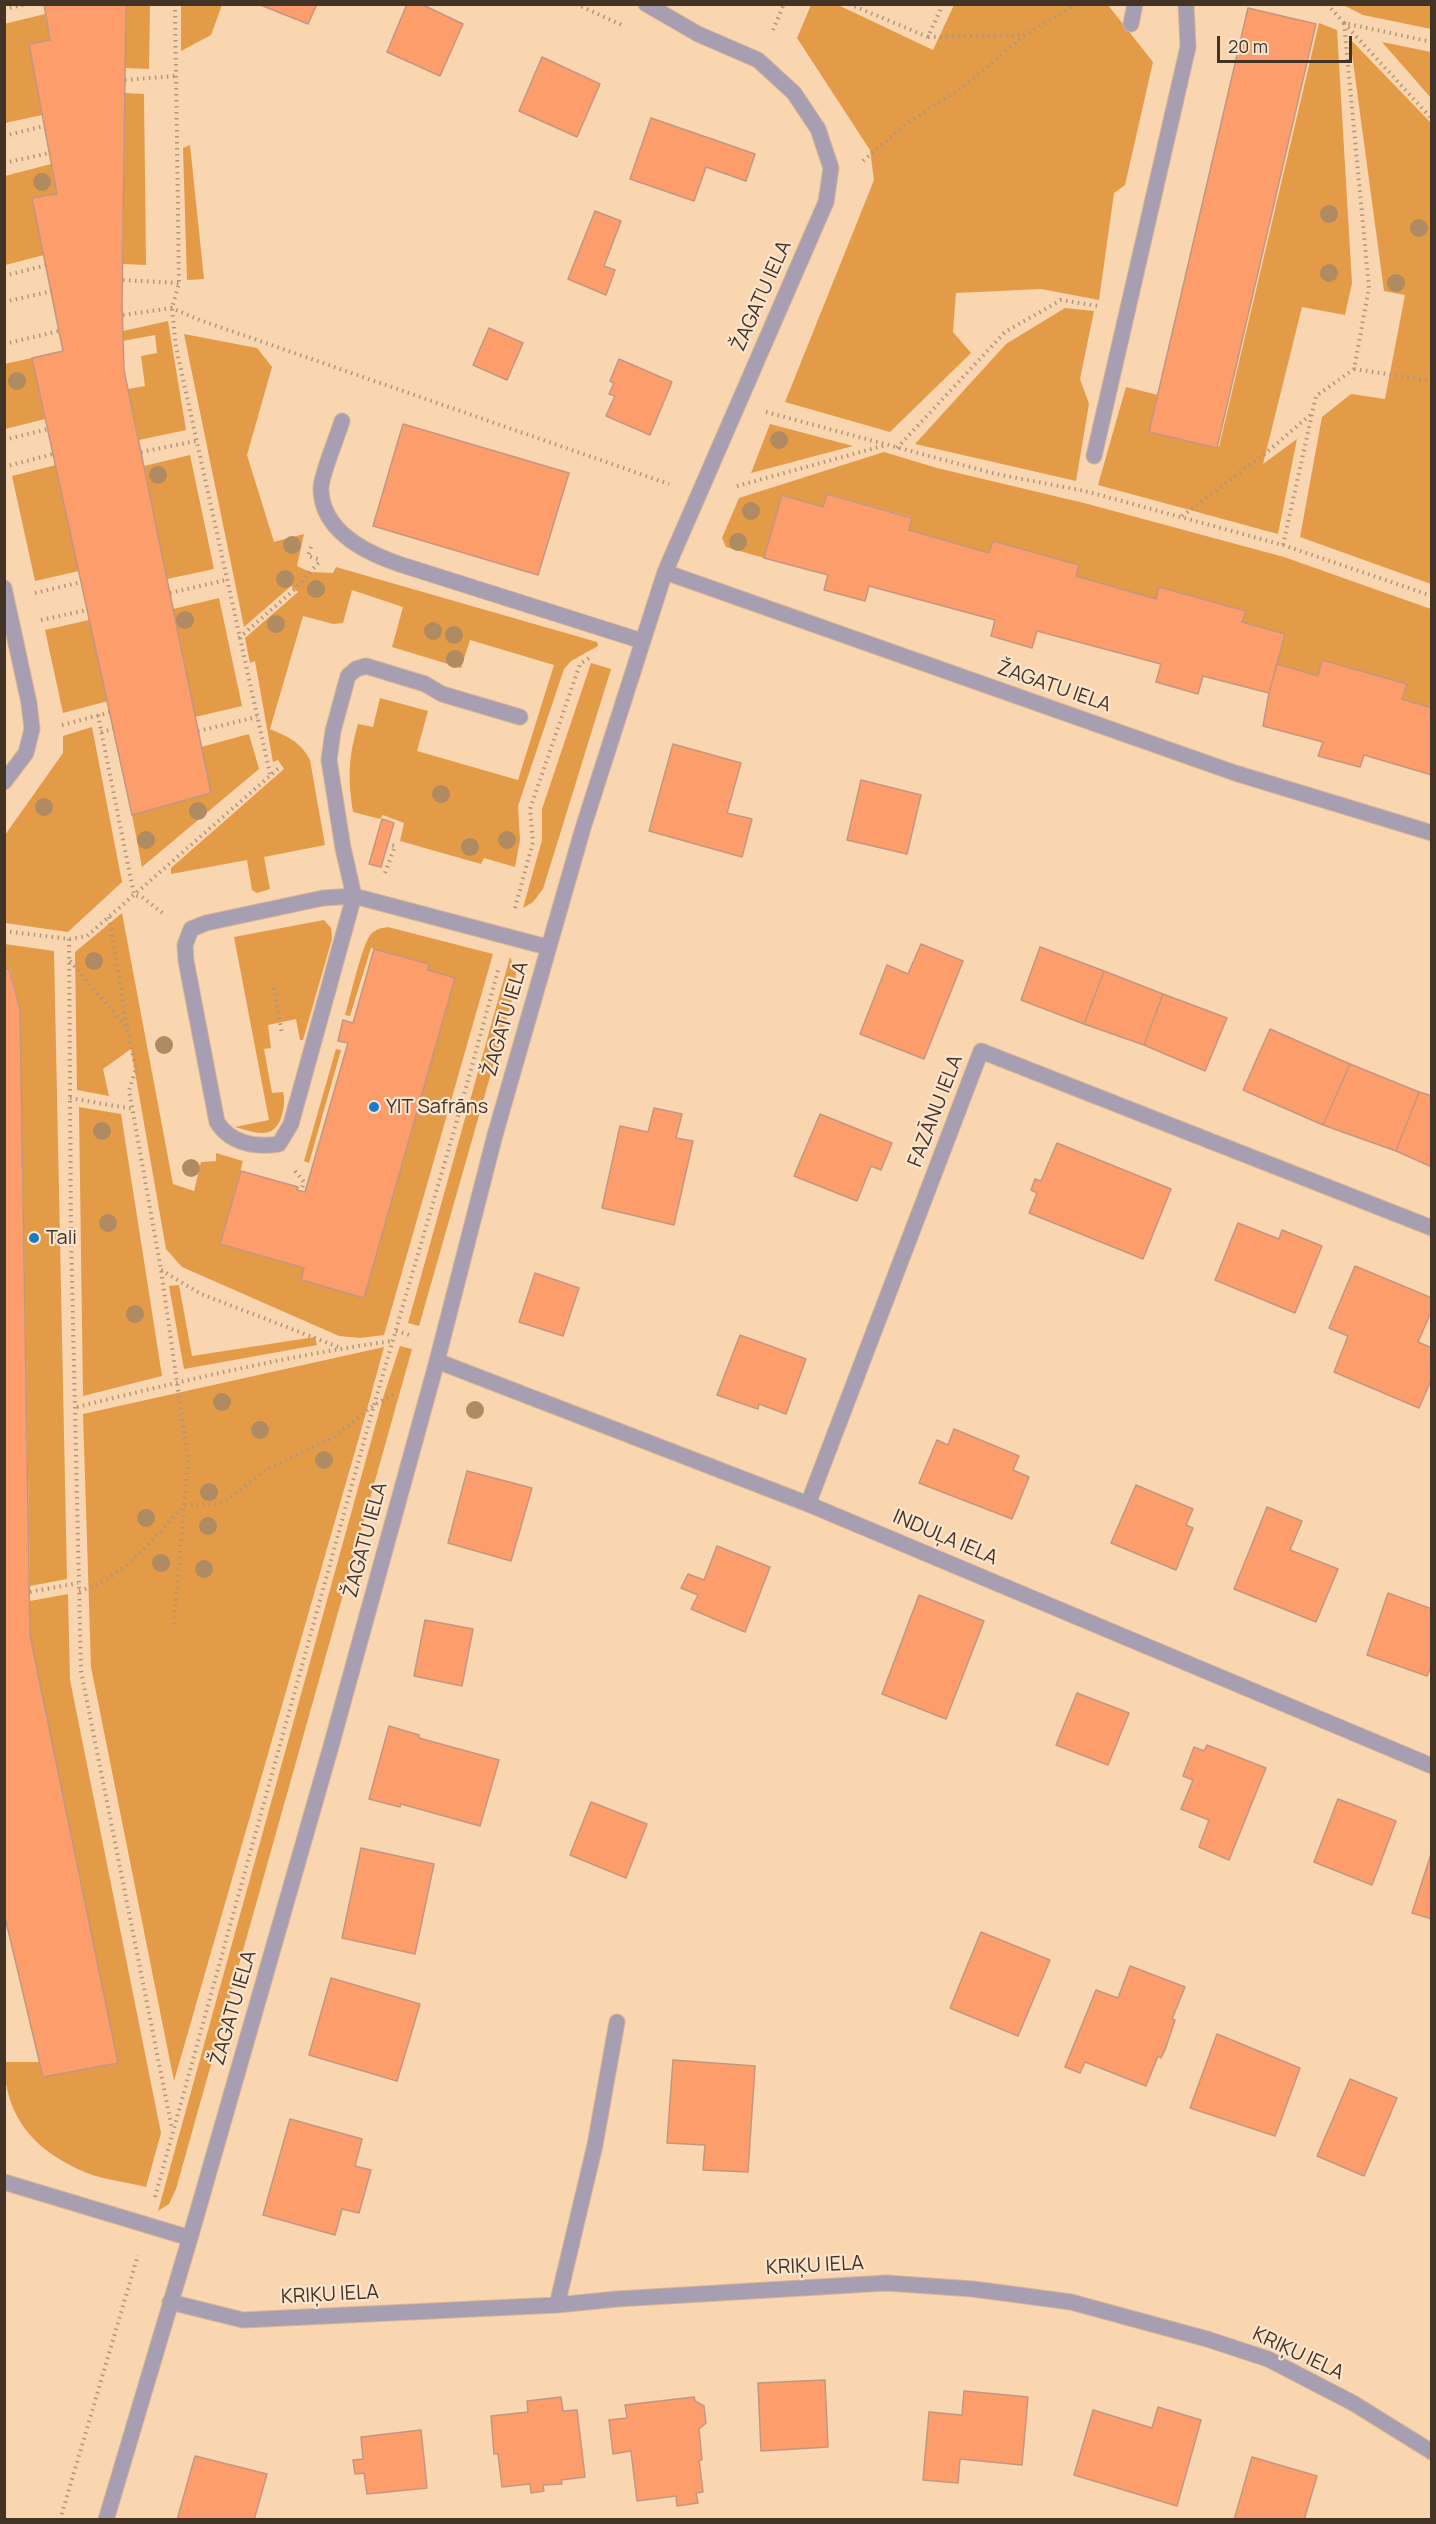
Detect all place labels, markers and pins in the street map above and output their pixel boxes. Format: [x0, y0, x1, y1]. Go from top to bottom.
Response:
place label: YIT Safrāns [386, 1095, 488, 1119]
marker: YIT Safrāns [367, 1100, 381, 1114]
place label: Tali [46, 1226, 77, 1250]
marker: Tali [27, 1231, 41, 1245]

